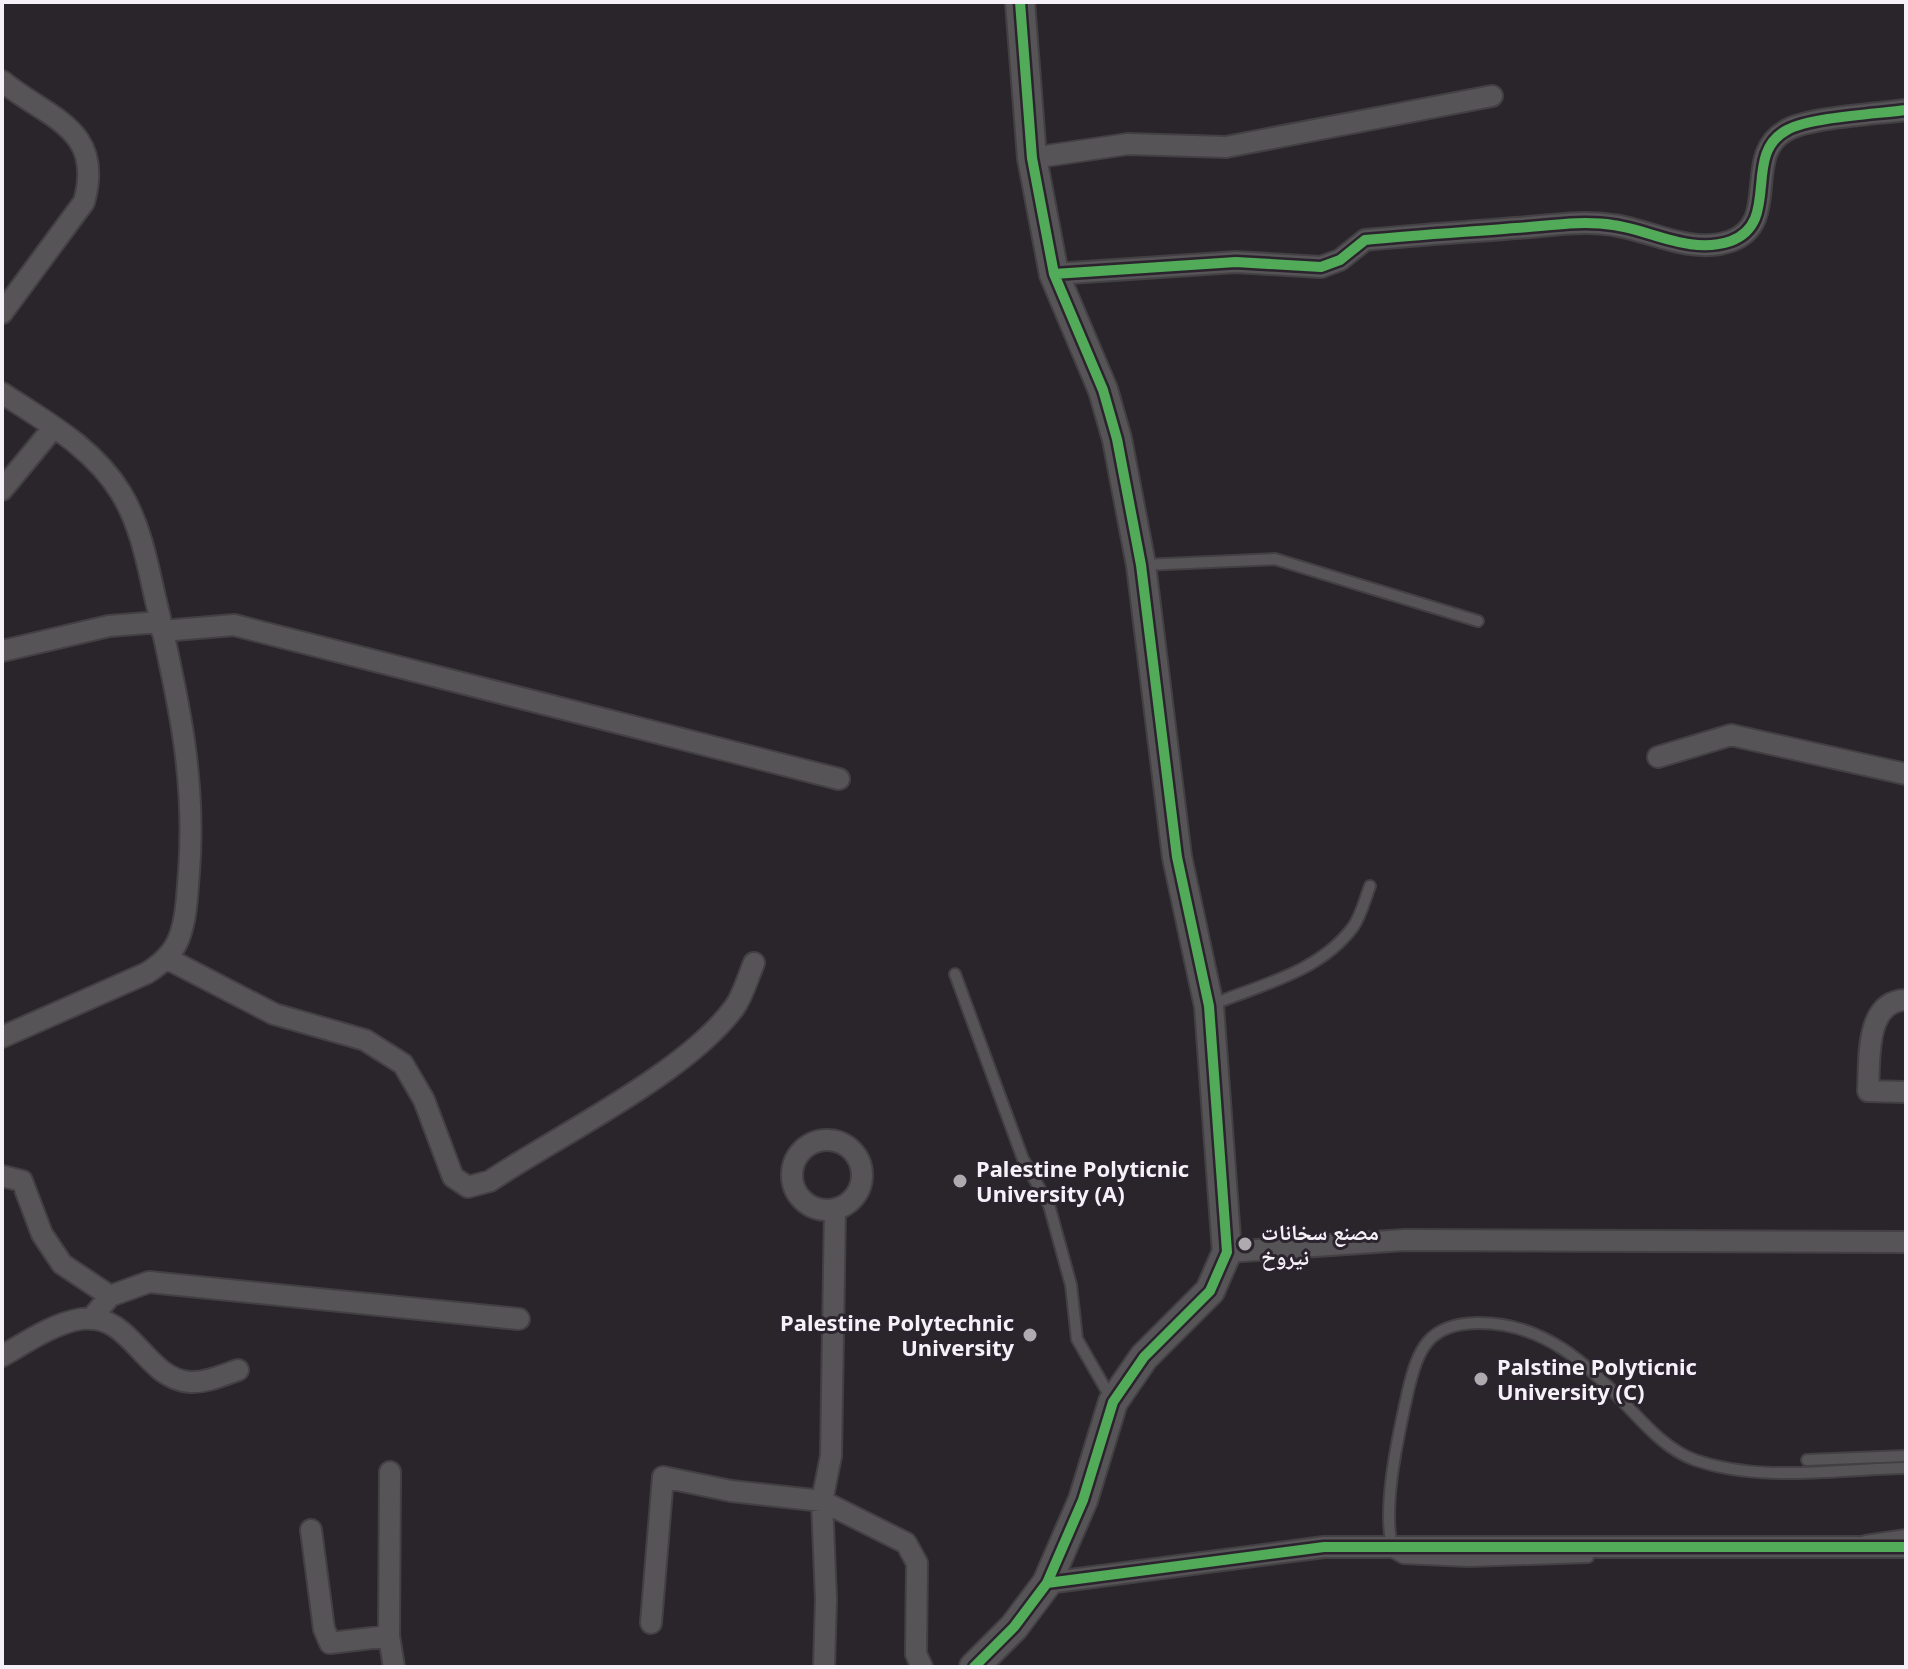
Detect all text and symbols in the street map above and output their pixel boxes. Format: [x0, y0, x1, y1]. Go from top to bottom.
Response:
place label: Palestine Polyticnic University (A) [976, 1153, 1189, 1208]
marker: Palestine Polyticnic University (A) [951, 1172, 969, 1190]
place label: مصنع سخانات نيروخ [1261, 1216, 1379, 1271]
marker: مصنع سخانات نيروخ [1236, 1235, 1254, 1253]
place label: Palestine Polytechnic University [780, 1307, 1014, 1362]
marker: Palestine Polytechnic University [1021, 1326, 1039, 1344]
place label: Palstine Polyticnic University (C) [1497, 1351, 1697, 1406]
marker: Palstine Polyticnic University (C) [1472, 1370, 1490, 1388]

